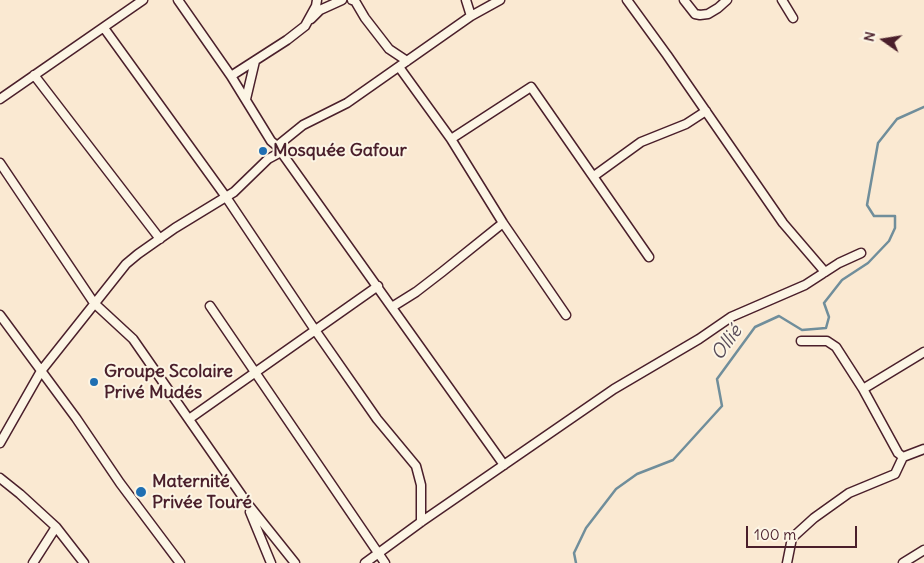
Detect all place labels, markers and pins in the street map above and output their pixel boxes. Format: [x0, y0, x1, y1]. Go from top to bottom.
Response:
place label: Mosquée Gafour [273, 140, 407, 162]
marker: Mosquée Gafour [257, 145, 269, 157]
place label: Groupe Scolaire Privé Mudés [104, 361, 233, 404]
marker: Groupe Scolaire Privé Mudés [88, 376, 100, 388]
place label: Maternité Privée Touré [152, 471, 252, 514]
marker: Maternité Privée Touré [134, 485, 148, 499]

